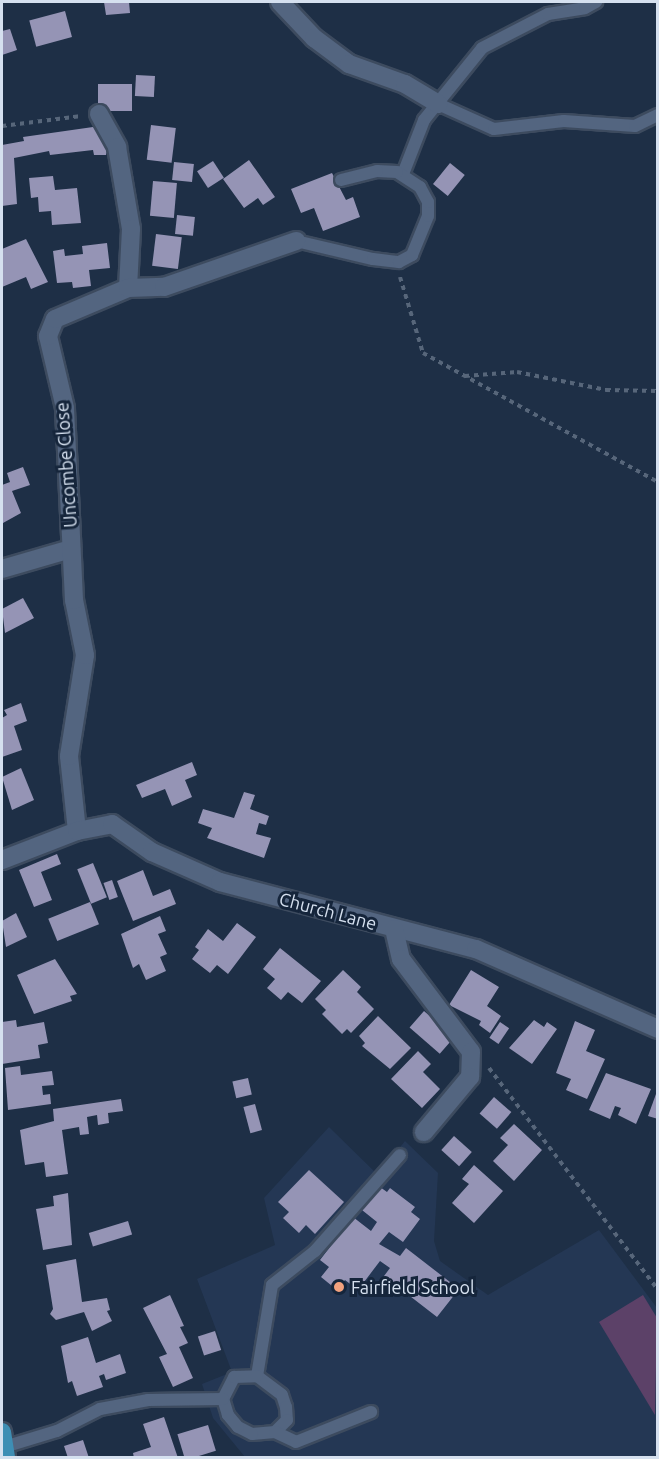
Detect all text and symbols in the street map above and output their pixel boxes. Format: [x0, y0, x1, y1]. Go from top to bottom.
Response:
street label: Uncombe Close [51, 402, 81, 528]
street label: Church Lane [277, 888, 379, 934]
place label: Fairfield School [351, 1276, 475, 1298]
marker: Fairfield School [332, 1280, 346, 1294]

